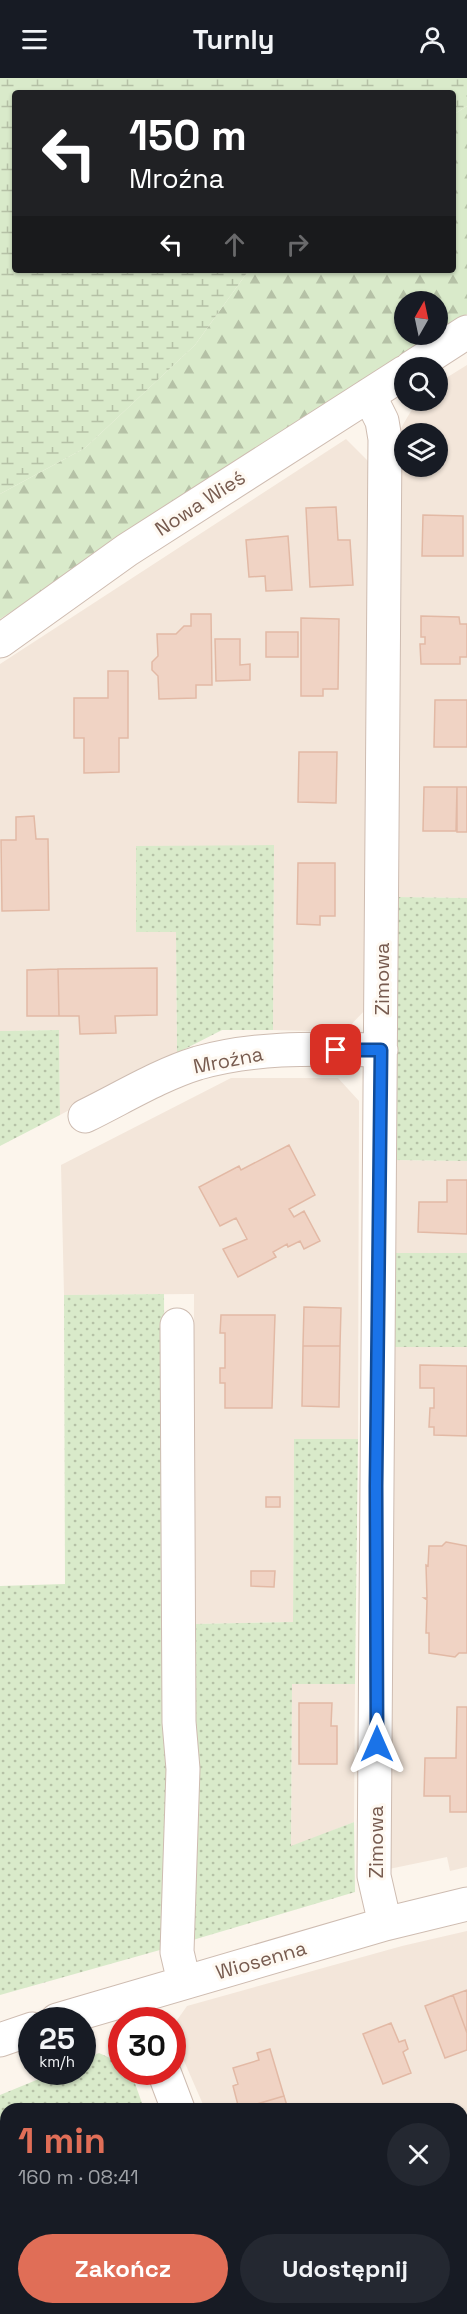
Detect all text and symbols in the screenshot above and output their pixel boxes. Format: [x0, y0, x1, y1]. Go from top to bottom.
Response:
text: Turnly [193, 22, 274, 57]
icon: menu [18, 23, 51, 56]
icon: person [416, 23, 449, 56]
text: 150 m [129, 109, 247, 162]
icon: left [30, 114, 108, 192]
text: Mroźna [129, 161, 224, 196]
icon: left [155, 228, 188, 261]
icon: ahead [218, 228, 251, 261]
icon: right [281, 228, 314, 261]
north arrow [394, 291, 448, 345]
map controls [394, 291, 448, 477]
button: search [394, 357, 448, 411]
button: layers [394, 423, 448, 477]
street label: Nowa Wieś [150, 464, 250, 542]
street label: Zimowa [369, 942, 395, 1016]
pin [310, 1024, 361, 1075]
icon: arrive [319, 1033, 352, 1066]
street label: Mroźna [191, 1040, 265, 1080]
position arrow [345, 1712, 409, 1776]
street label: Zimowa [363, 1805, 389, 1879]
street label: Wiosenna [213, 1935, 309, 1985]
speed limit sign: 30 [108, 2007, 186, 2085]
text: 25 [39, 2019, 75, 2058]
text: km/h [39, 2052, 75, 2071]
text: 1 min [18, 2118, 106, 2164]
button: close [387, 2123, 450, 2186]
text: 160 m · 08:41 [18, 2164, 139, 2190]
button: Zakończ [18, 2234, 228, 2303]
button: Udostępnij [240, 2234, 450, 2303]

